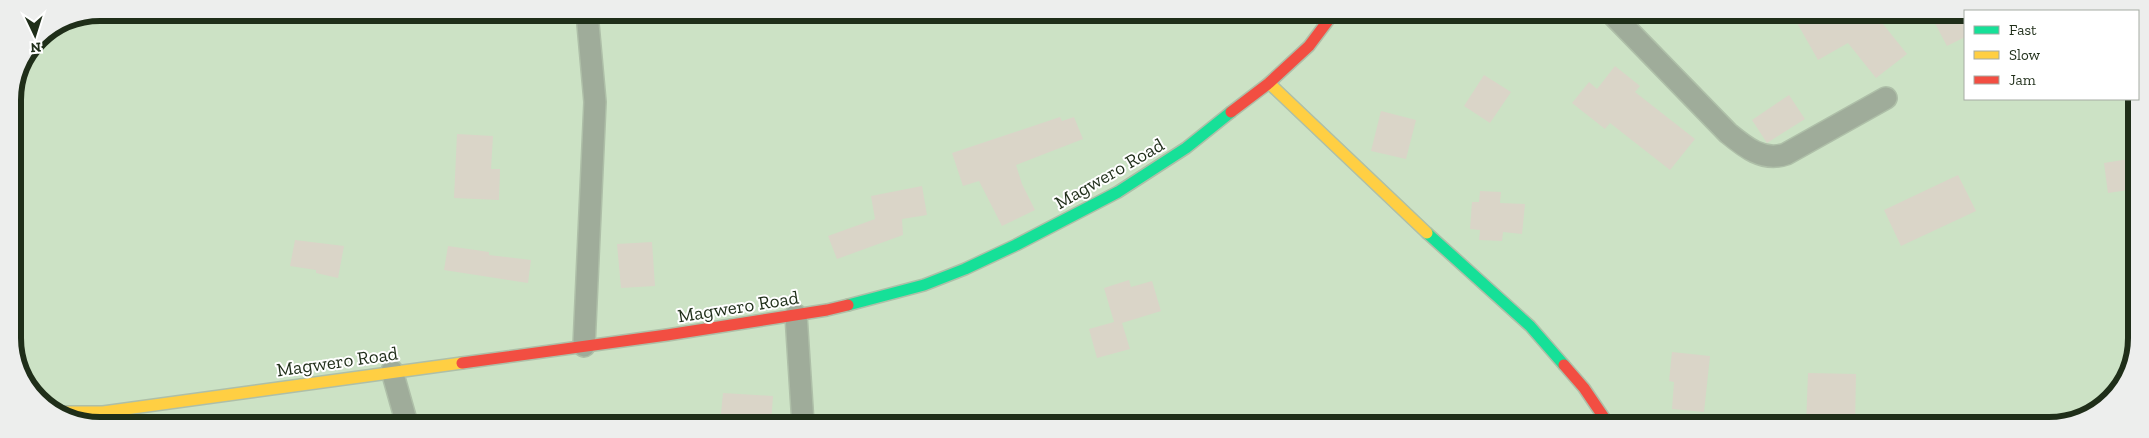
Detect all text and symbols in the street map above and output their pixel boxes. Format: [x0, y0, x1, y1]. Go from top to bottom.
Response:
north arrow [10, 10, 60, 60]
legend [1964, 10, 2139, 100]
text: Fast [2009, 21, 2037, 39]
text: N [30, 39, 42, 56]
text: Slow [2009, 46, 2041, 64]
text: Jam [2009, 71, 2036, 89]
street label: Magwero Road [1051, 133, 1168, 214]
street label: Magwero Road [676, 285, 801, 327]
street label: Magwero Road [275, 342, 400, 381]

